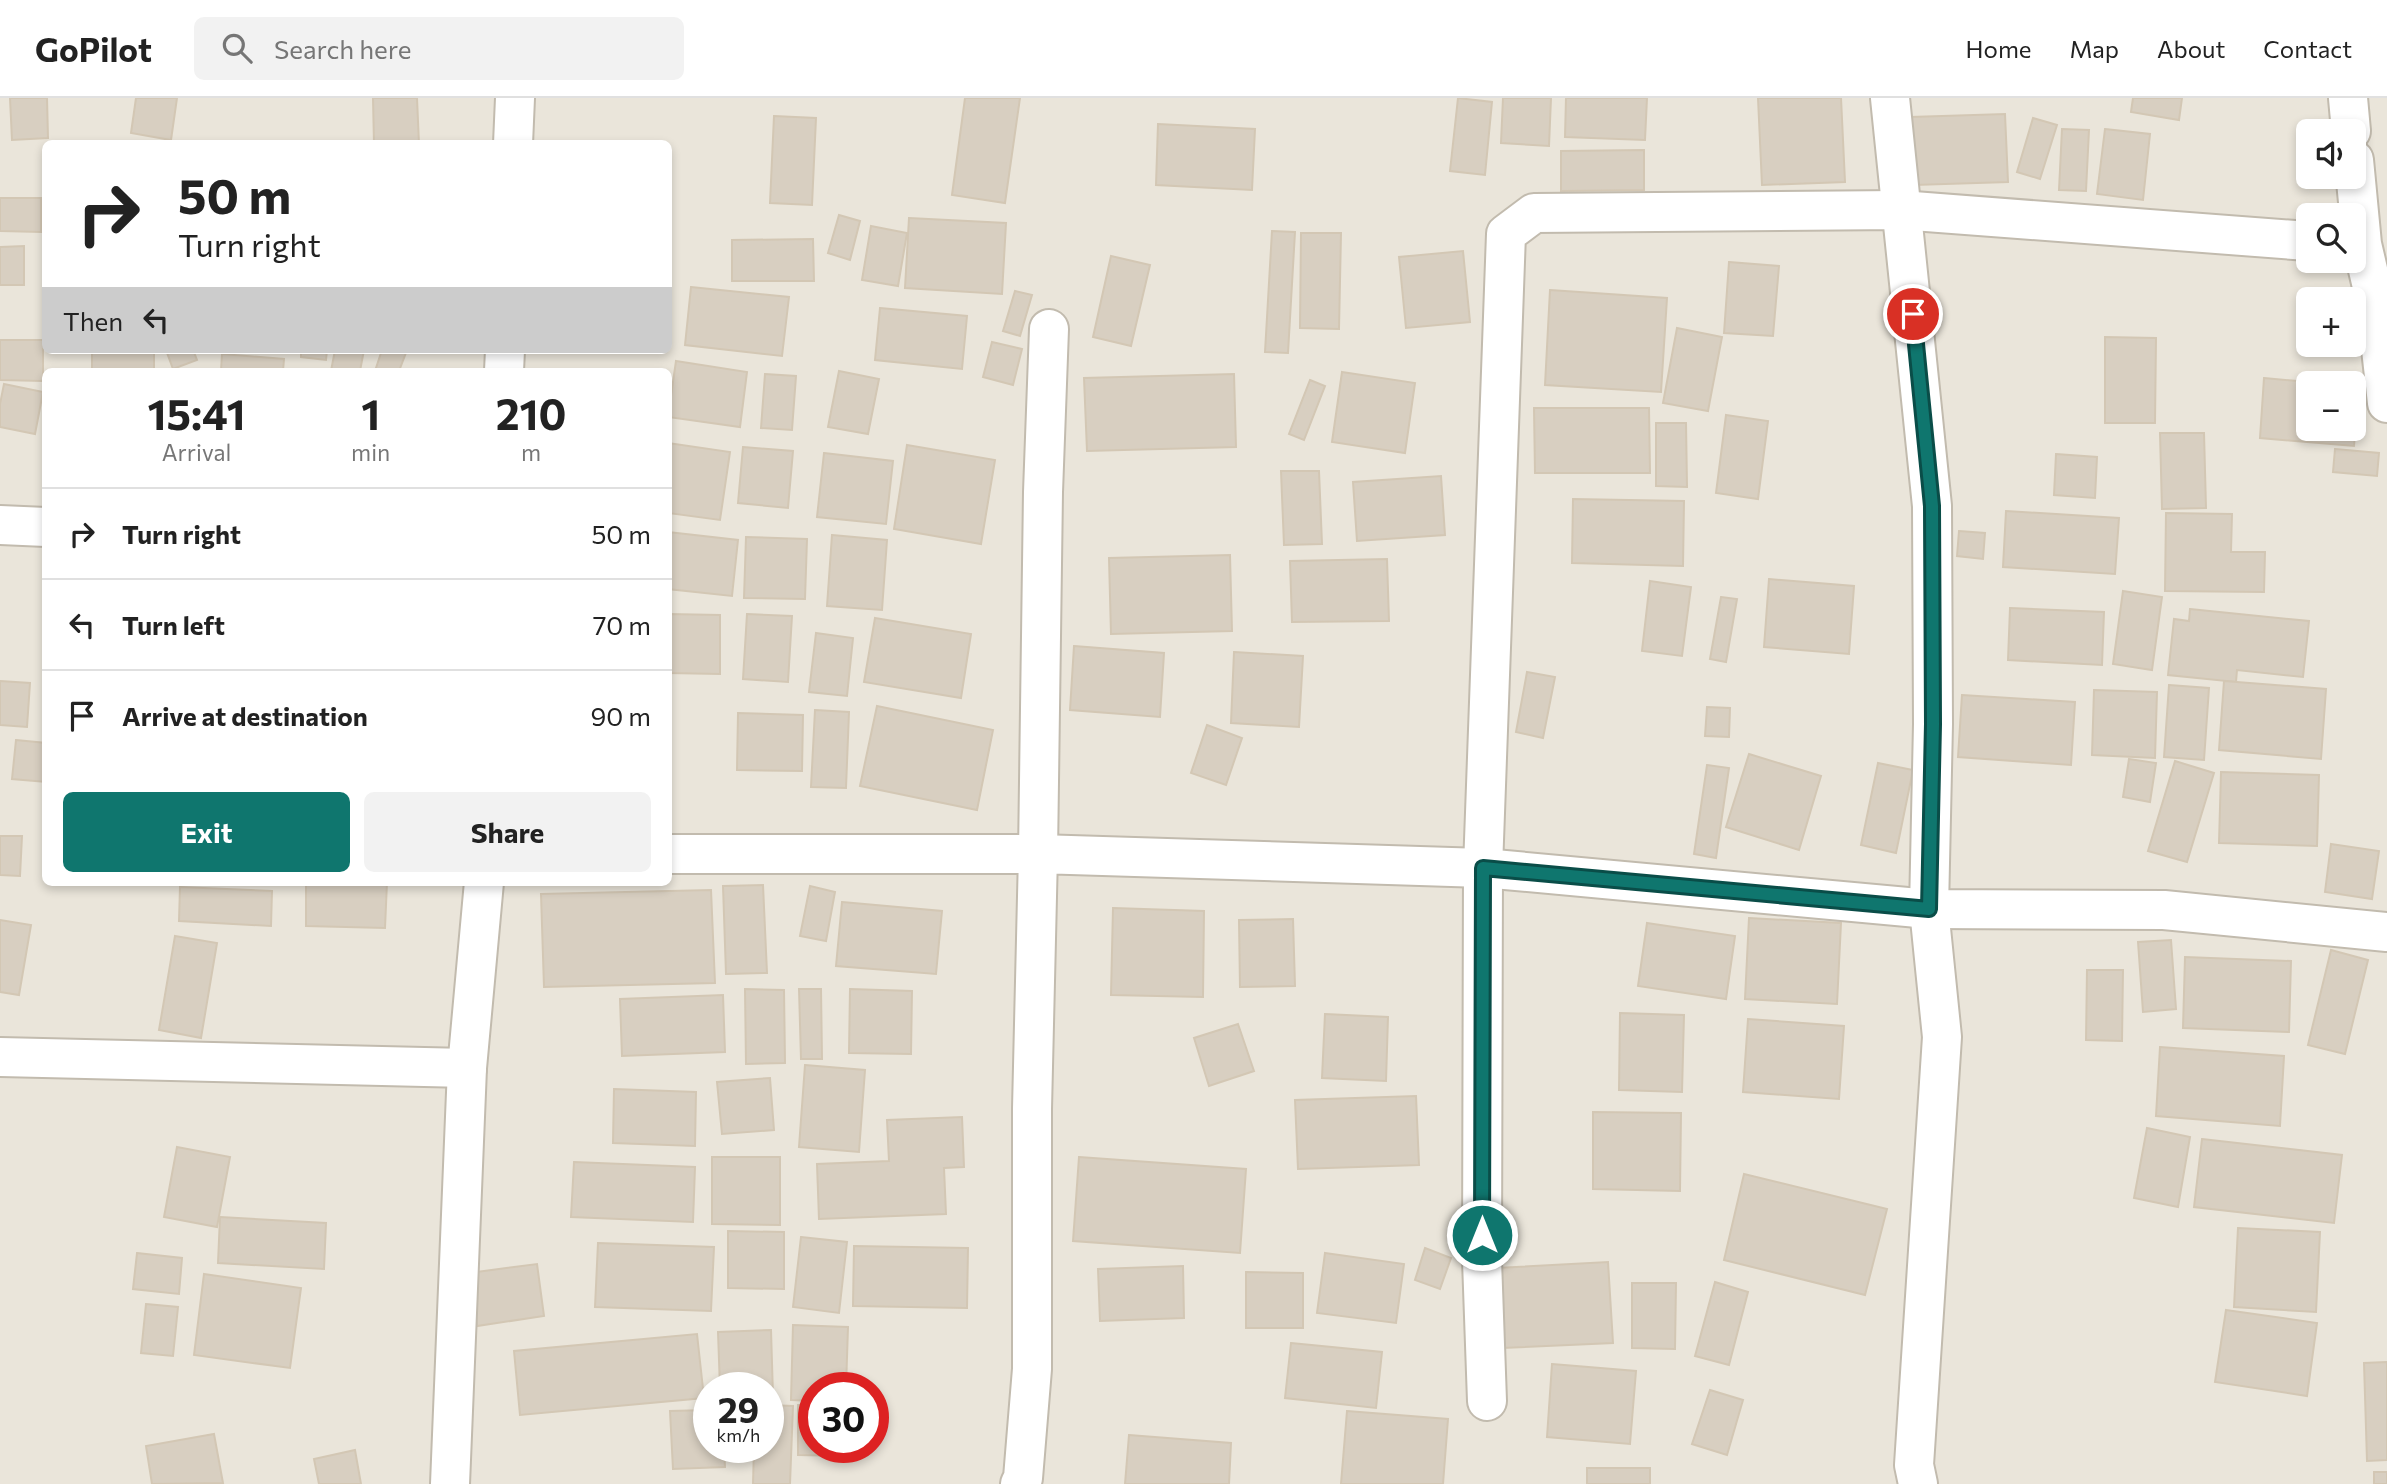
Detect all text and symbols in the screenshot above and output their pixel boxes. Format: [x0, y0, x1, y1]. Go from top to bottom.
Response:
search box [194, 17, 684, 80]
text: GoPilot [35, 28, 152, 69]
icon: search [218, 29, 256, 67]
text: Search here [274, 33, 411, 64]
text: Home [1966, 34, 2032, 63]
text: Map [2070, 34, 2119, 63]
text: About [2157, 34, 2225, 63]
text: Contact [2263, 34, 2352, 63]
map controls [2296, 119, 2366, 441]
button: sound [2296, 119, 2366, 189]
text: 50 m [178, 164, 291, 224]
icon: right [63, 168, 154, 259]
button: search [2296, 203, 2366, 273]
text: Turn right [178, 224, 321, 264]
pin [1883, 284, 1943, 344]
button: + [2296, 287, 2366, 357]
icon: arrive [1894, 295, 1932, 333]
icon: left [137, 301, 175, 339]
text: Then [63, 305, 123, 336]
button: − [2296, 371, 2366, 441]
text: 15:41 [147, 387, 246, 439]
text: 1 [361, 387, 380, 439]
text: 210 [496, 387, 567, 439]
text: Arrival [162, 438, 231, 466]
text: min [351, 438, 390, 466]
text: m [521, 438, 541, 466]
icon: right [63, 515, 101, 553]
text: Turn right [122, 518, 241, 549]
text: 50 m [591, 518, 651, 549]
icon: left [63, 606, 101, 644]
text: Turn left [122, 609, 225, 640]
text: 70 m [593, 609, 651, 640]
icon: arrive [63, 697, 101, 735]
text: Arrive at destination [122, 700, 368, 731]
text: 90 m [591, 700, 651, 731]
button: Exit [63, 792, 350, 872]
button: Share [364, 792, 651, 872]
position arrow [1445, 1198, 1519, 1272]
speed limit sign: 30 [798, 1372, 889, 1463]
text: 29 [718, 1387, 759, 1430]
text: km/h [717, 1424, 760, 1446]

